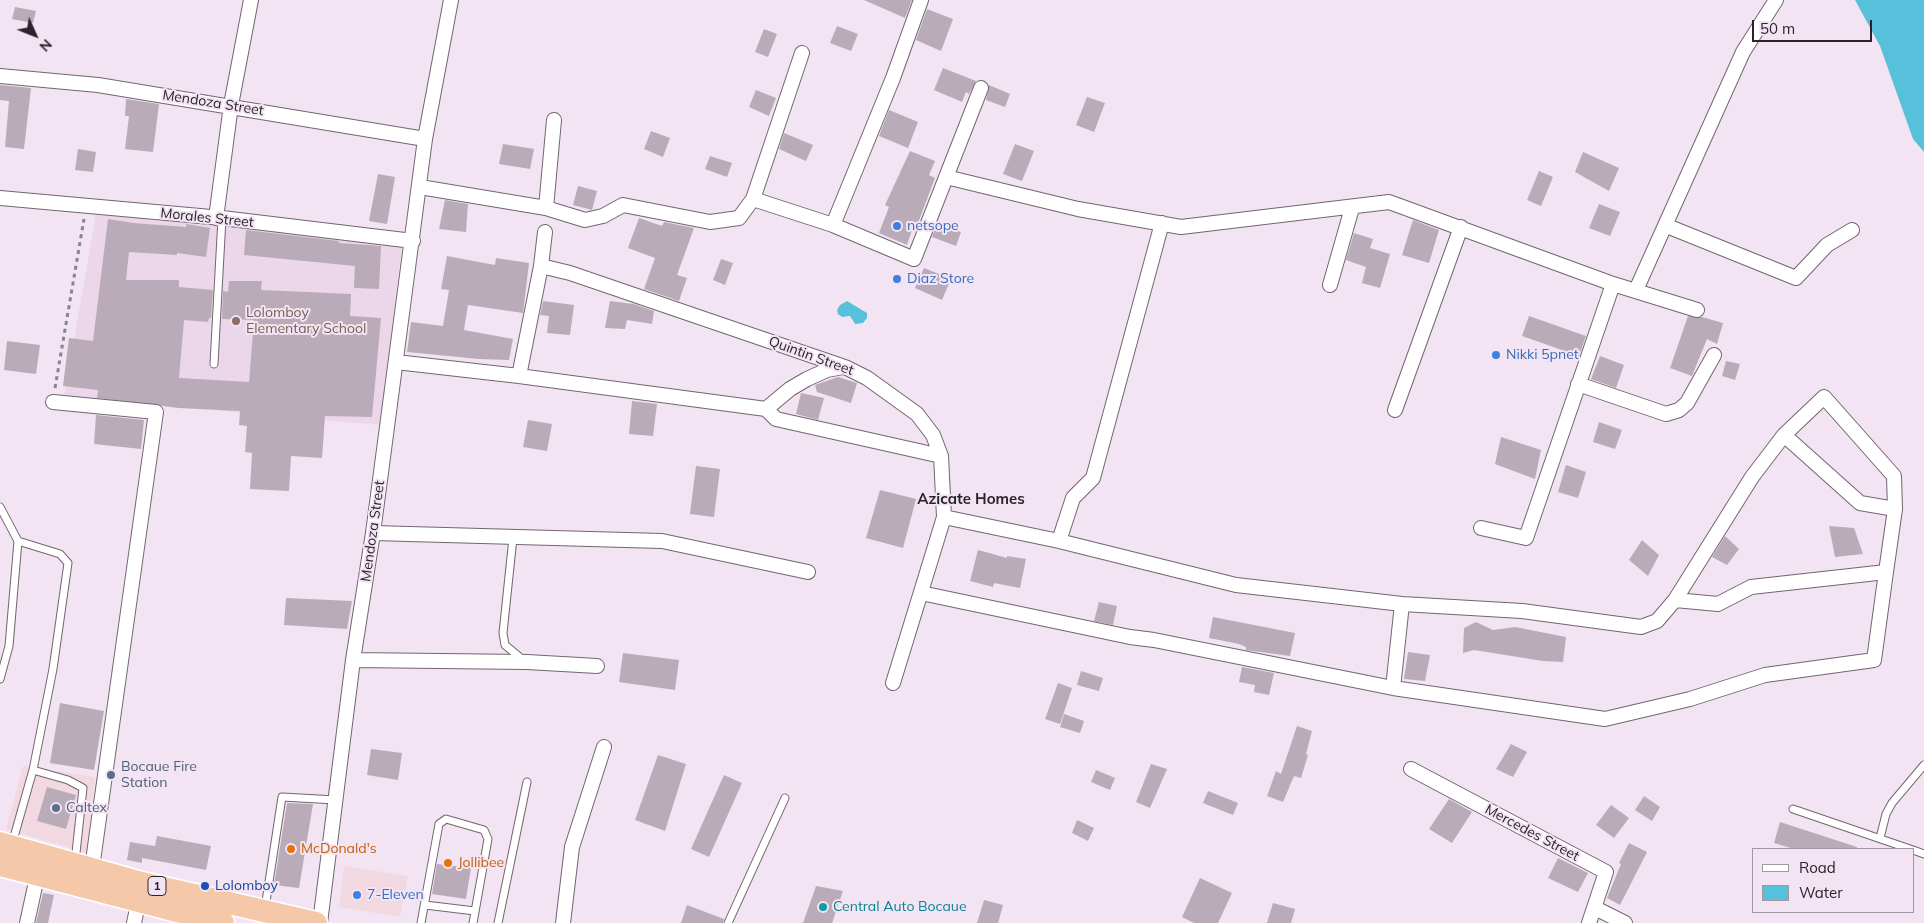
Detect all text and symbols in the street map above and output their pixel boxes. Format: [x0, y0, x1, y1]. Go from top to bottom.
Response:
north arrow [10, 10, 60, 60]
scale bar [1754, 10, 1874, 42]
text: 50 m [1760, 19, 1795, 38]
text: N [36, 35, 56, 55]
street label: Mendoza Street [161, 87, 265, 119]
street label: Morales Street [160, 205, 254, 231]
place label: netsope [907, 218, 959, 234]
marker: netsope [891, 220, 903, 232]
place label: Diaz Store [907, 271, 974, 287]
marker: Diaz Store [891, 273, 903, 285]
place label: Lolomboy Elementary School [246, 305, 366, 338]
marker: Lolomboy Elementary School [230, 315, 242, 327]
street label: Quintin Street [766, 333, 856, 379]
place label: Nikki 5pnet [1506, 347, 1579, 363]
marker: Nikki 5pnet [1490, 349, 1502, 361]
street label: Mendoza Street [358, 479, 388, 583]
district label: Azicate Homes [917, 490, 1025, 508]
place label: Bocaue Fire Station [121, 759, 197, 792]
marker: Bocaue Fire Station [105, 769, 117, 781]
place label: Caltex [66, 800, 107, 816]
street label: Mercedes Street [1482, 801, 1582, 865]
marker: Caltex [50, 802, 62, 814]
place label: McDonald's [301, 841, 377, 857]
marker: McDonald's [285, 843, 297, 855]
legend [1752, 848, 1914, 913]
place label: Jollibee [458, 855, 504, 871]
marker: Jollibee [442, 857, 454, 869]
text: Road [1799, 858, 1836, 877]
road number: 1 [148, 876, 166, 896]
place label: Lolomboy [215, 878, 278, 894]
marker: Lolomboy [199, 880, 211, 892]
text: Water [1799, 883, 1843, 902]
place label: 7-Eleven [367, 887, 424, 903]
marker: 7-Eleven [351, 889, 363, 901]
place label: Central Auto Bocaue [833, 899, 967, 915]
marker: Central Auto Bocaue [817, 901, 829, 913]

